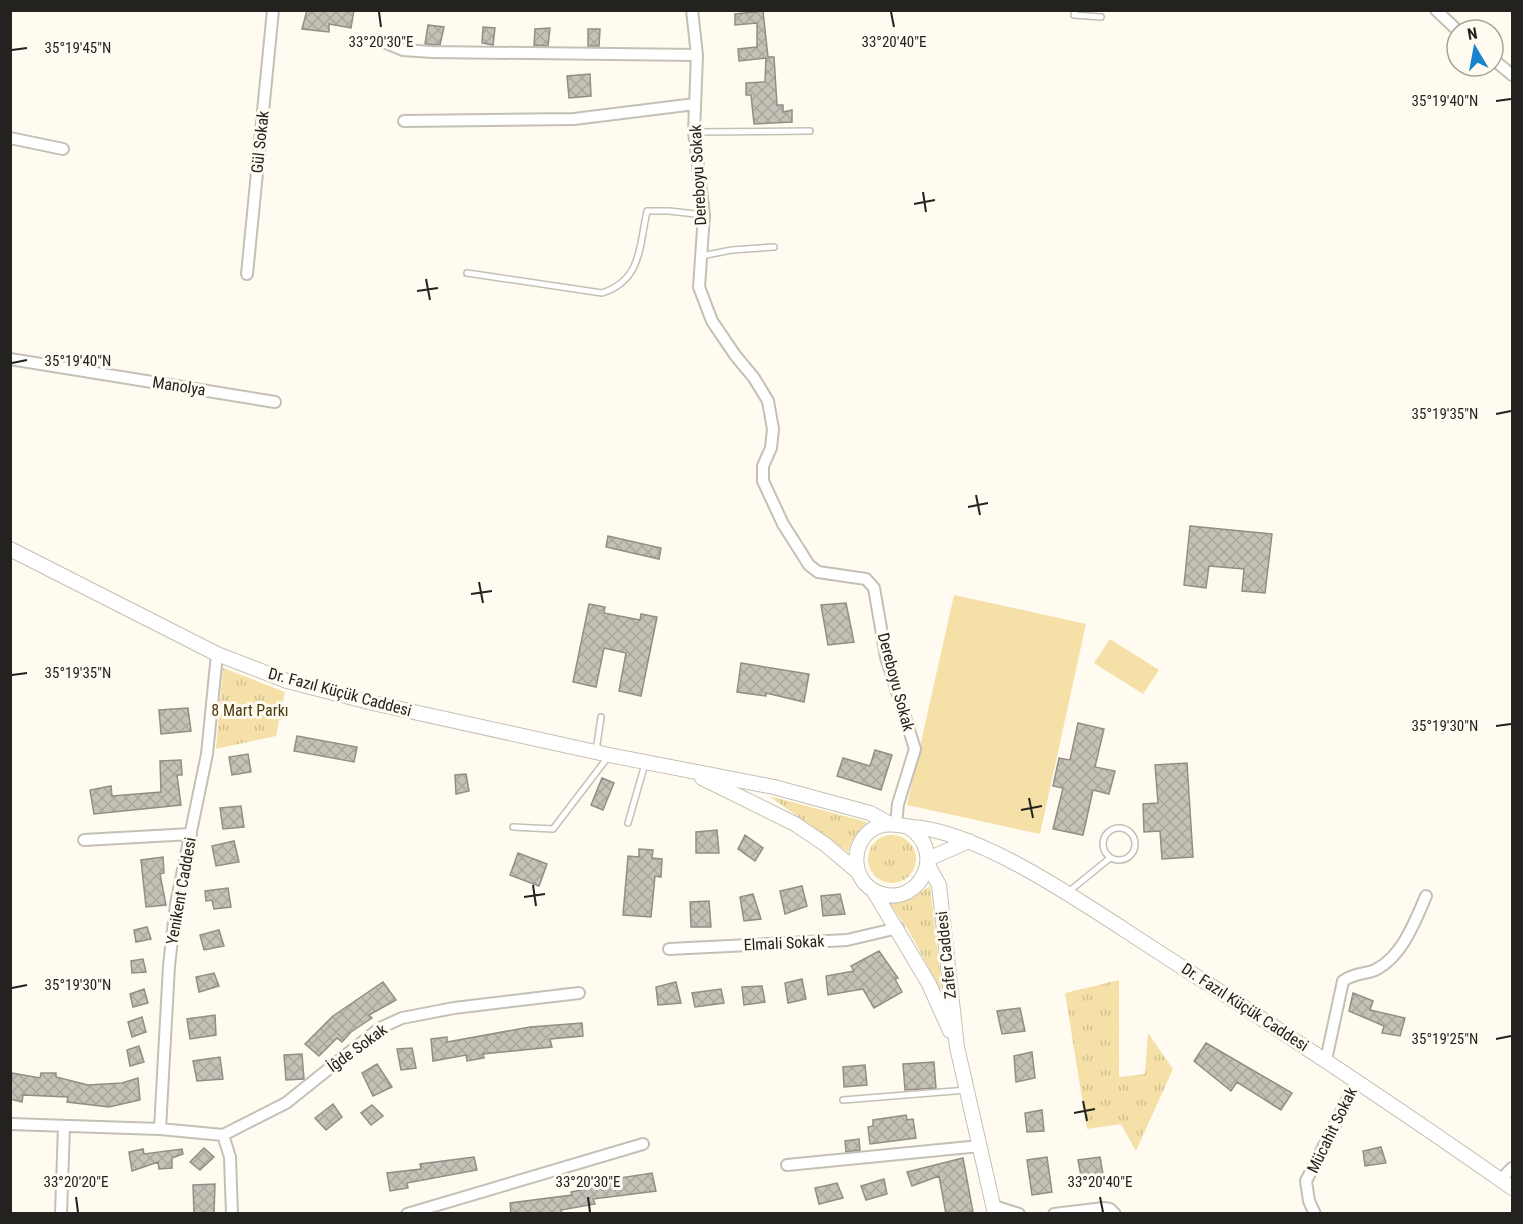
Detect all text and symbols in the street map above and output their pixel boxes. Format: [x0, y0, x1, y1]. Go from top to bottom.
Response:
north arrow [1445, 18, 1505, 78]
text: N [1466, 24, 1479, 44]
text: 33°20'30"E [349, 33, 413, 51]
text: 33°20'40"E [862, 33, 926, 51]
text: 35°19'45"N [45, 39, 111, 57]
text: 35°19'40"N [1412, 92, 1478, 110]
street label: Gül Sokak [247, 109, 273, 174]
street label: Dereboyu Sokak [686, 123, 710, 226]
text: 35°19'40"N [45, 352, 111, 370]
street label: Manolya [151, 372, 207, 400]
text: 35°19'35"N [1412, 405, 1478, 423]
street label: Dereboyu Sokak [874, 631, 918, 734]
text: 35°19'35"N [45, 664, 111, 682]
street label: Dr. Fazıl Küçük Caddesi [266, 664, 414, 720]
park label: 8 Mart Parkı [211, 701, 289, 720]
text: 35°19'30"N [1412, 717, 1478, 735]
street label: Yenikent Caddesi [162, 836, 200, 946]
street label: Zafer Caddesi [932, 910, 960, 1000]
street label: Elmali Sokak [743, 931, 826, 955]
street label: Dr. Fazıl Küçük Caddesi [1178, 959, 1312, 1055]
text: 35°19'30"N [45, 976, 111, 994]
street label: İĝde Sokak [323, 1019, 391, 1076]
text: 35°19'25"N [1412, 1030, 1478, 1048]
street label: Mücahit Sokak [1303, 1083, 1361, 1176]
text: 33°20'20"E [44, 1173, 108, 1191]
text: 33°20'30"E [556, 1173, 620, 1191]
text: 33°20'40"E [1068, 1173, 1132, 1191]

